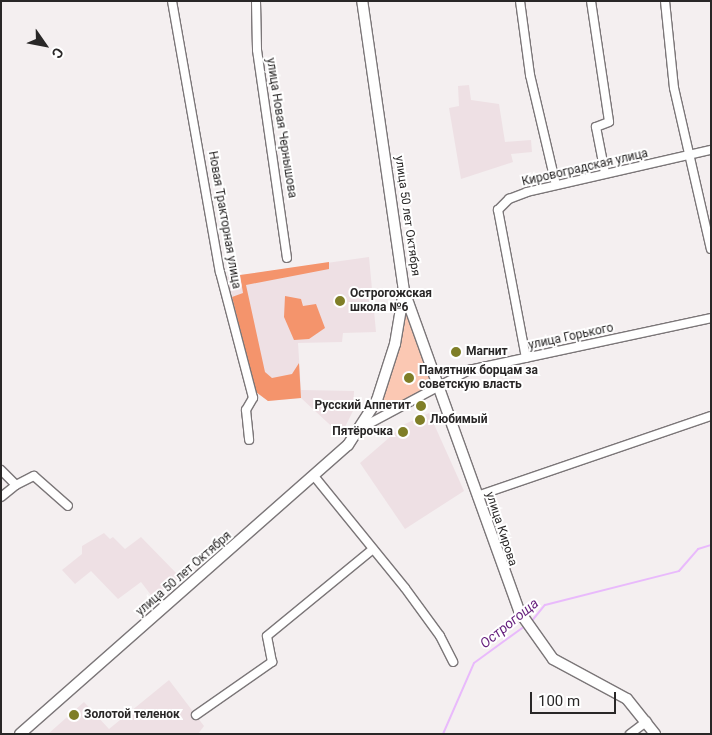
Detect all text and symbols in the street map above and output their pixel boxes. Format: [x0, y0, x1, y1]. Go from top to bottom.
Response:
north arrow [20, 20, 70, 70]
text: С [48, 45, 67, 61]
street label: улица Новая Чернышова [263, 57, 299, 199]
street label: Кировоградская улица [520, 146, 650, 190]
street label: Новая Тракторная улица [205, 150, 243, 290]
street label: улица 50 лет Октября [391, 155, 423, 277]
place label: Острогожская школа №6 [350, 287, 432, 315]
marker: Острогожская школа №6 [334, 295, 346, 307]
street label: улица Горького [527, 321, 615, 353]
place label: Магнит [466, 345, 508, 359]
marker: Магнит [450, 346, 462, 358]
place label: Памятник борцам за советскую власть [419, 364, 538, 392]
marker: Памятник борцам за советскую власть [403, 372, 415, 384]
place label: Русский Аппетит [314, 399, 411, 413]
marker: Русский Аппетит [415, 400, 427, 412]
place label: Любимый [430, 413, 488, 427]
marker: Любимый [414, 414, 426, 426]
place label: Пятёрочка [332, 425, 393, 439]
marker: Пятёрочка [397, 426, 409, 438]
street label: улица Кирова [482, 490, 520, 568]
street label: улица 50 лет Октября [133, 529, 235, 619]
water label: Острогоща [476, 594, 542, 652]
scale bar [532, 682, 618, 714]
text: 100 m [538, 692, 580, 710]
place label: Золотой теленок [84, 708, 180, 722]
marker: Золотой теленок [68, 709, 80, 721]

